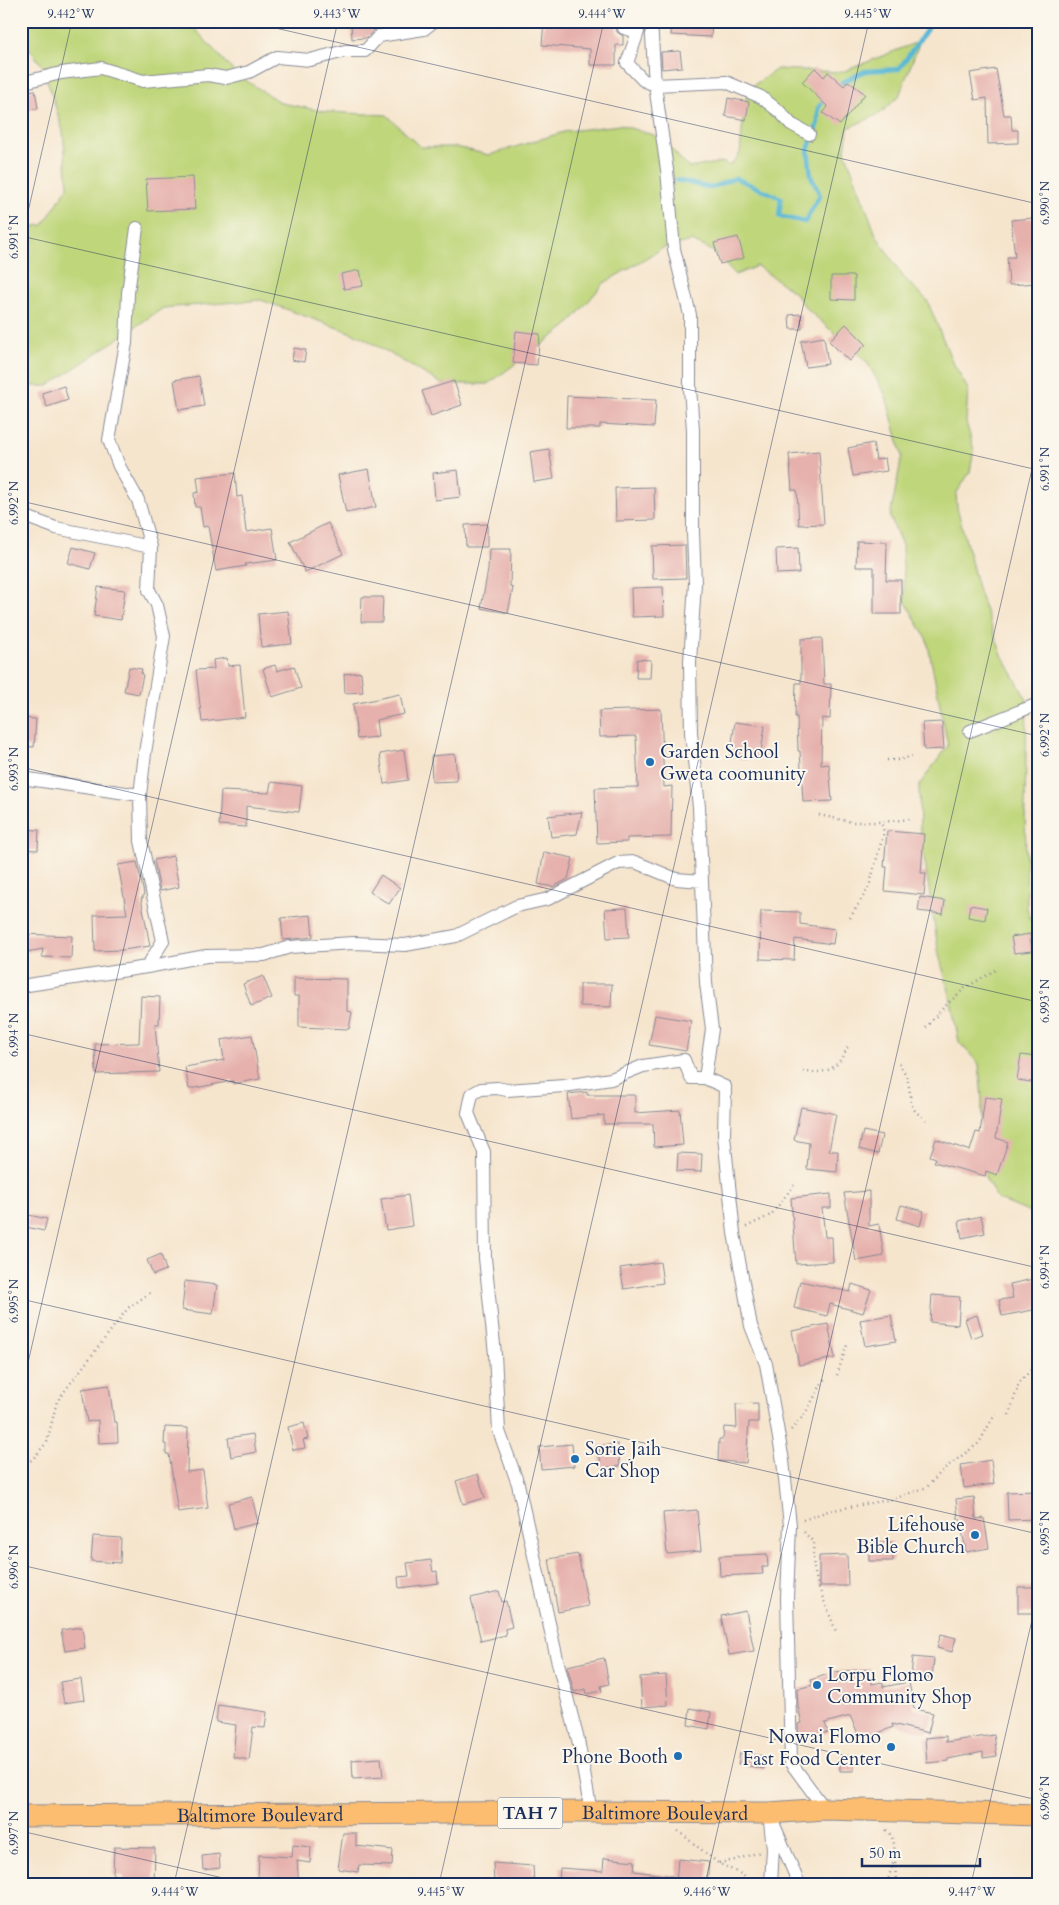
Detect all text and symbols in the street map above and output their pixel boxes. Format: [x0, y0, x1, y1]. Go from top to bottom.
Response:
text: 9.442°W [47, 6, 95, 22]
text: 9.443°W [313, 6, 361, 22]
text: 9.444°W [578, 6, 626, 22]
text: 9.445°W [844, 6, 892, 22]
text: 6.990°N [1037, 180, 1053, 225]
text: 6.991°N [6, 214, 22, 259]
text: 6.991°N [1037, 446, 1053, 491]
text: 6.992°N [6, 480, 22, 525]
text: 6.992°N [1037, 712, 1053, 757]
place label: Garden School Gweta coomunity [660, 739, 806, 787]
text: 6.993°N [6, 746, 22, 791]
marker: Garden School Gweta coomunity [644, 756, 656, 768]
text: 6.993°N [1037, 978, 1053, 1023]
text: 6.994°N [6, 1012, 22, 1057]
text: 6.994°N [1037, 1244, 1053, 1289]
text: 6.995°N [6, 1278, 22, 1323]
place label: Sorie Jaih Car Shop [585, 1436, 662, 1484]
marker: Sorie Jaih Car Shop [569, 1453, 581, 1465]
text: 6.995°N [1037, 1510, 1053, 1555]
place label: Lifehouse Bible Church [857, 1512, 966, 1560]
marker: Lifehouse Bible Church [969, 1529, 981, 1541]
text: 6.996°N [6, 1544, 22, 1589]
place label: Lorpu Flomo Community Shop [827, 1662, 972, 1710]
marker: Lorpu Flomo Community Shop [811, 1679, 823, 1691]
place label: Nowai Flomo Fast Food Center [742, 1724, 881, 1772]
marker: Nowai Flomo Fast Food Center [885, 1741, 897, 1753]
place label: Phone Booth [562, 1744, 669, 1770]
marker: Phone Booth [672, 1750, 684, 1762]
text: 6.996°N [1037, 1775, 1053, 1820]
road number: TAH 7 [498, 1798, 562, 1829]
street label: Baltimore Boulevard [582, 1800, 748, 1827]
street label: Baltimore Boulevard [177, 1802, 343, 1829]
text: 6.997°N [6, 1810, 22, 1855]
scale bar [862, 1835, 979, 1867]
text: 50 m [869, 1843, 901, 1863]
text: 9.444°W [151, 1884, 199, 1900]
text: 9.445°W [417, 1884, 465, 1900]
text: 9.446°W [683, 1884, 731, 1900]
text: 9.447°W [948, 1884, 996, 1900]

